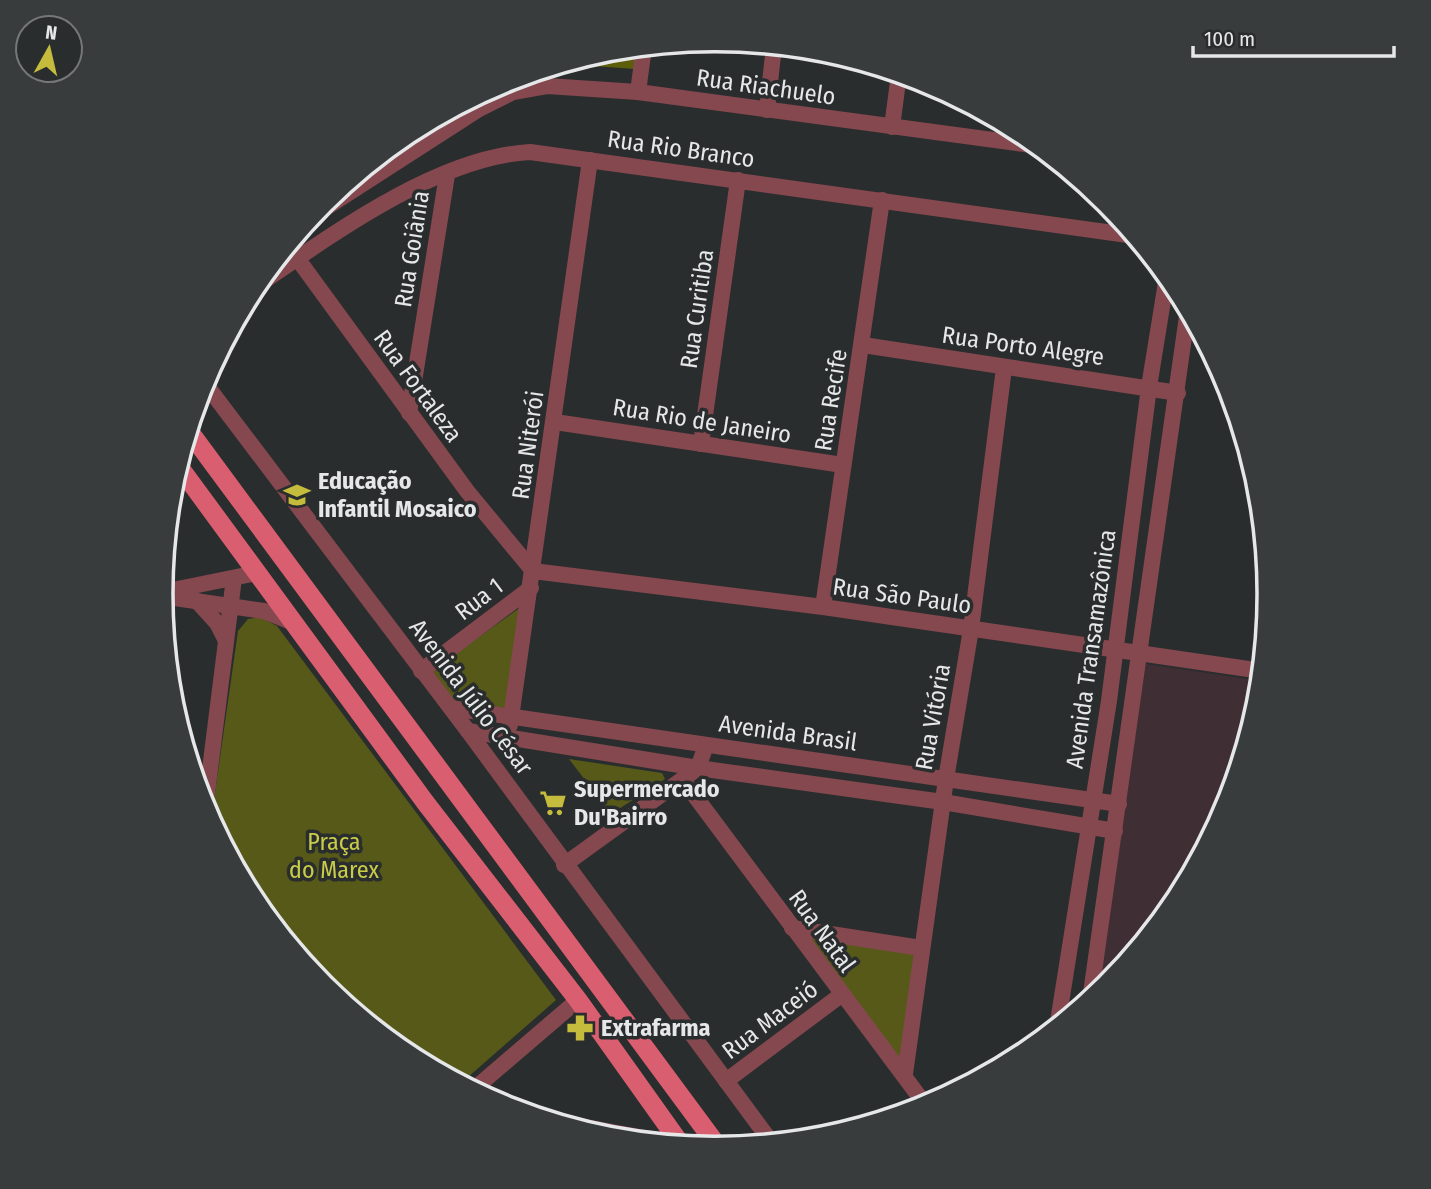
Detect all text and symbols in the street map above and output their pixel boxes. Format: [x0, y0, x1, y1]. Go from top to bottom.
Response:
north arrow [14, 14, 84, 84]
scale bar [1193, 14, 1394, 58]
text: N [44, 20, 59, 45]
text: 100 m [1204, 26, 1255, 52]
street label: Rua Riachuelo [695, 63, 837, 111]
street label: Rua Rio Branco [606, 125, 756, 173]
street label: Rua Goiânia [389, 189, 435, 309]
street label: Rua Curitiba [675, 248, 719, 370]
street label: Rua Porto Alegre [940, 321, 1106, 371]
street label: Rua Fortaleza [368, 324, 468, 448]
street label: Rua Recife [809, 347, 853, 453]
street label: Rua Niterói [507, 389, 549, 501]
street label: Rua Rio de Janeiro [611, 393, 793, 449]
place label: Educação Infantil Mosaico [318, 467, 477, 523]
school or university icon: Educação Infantil Mosaico [282, 480, 312, 510]
street label: Avenida Transamazônica [1060, 528, 1122, 770]
street label: Rua 1 [450, 572, 508, 626]
street label: Rua São Paulo [831, 572, 973, 620]
street label: Avenida Júlio César [403, 614, 539, 781]
street label: Rua Vitória [910, 662, 956, 772]
street label: Avenida Brasil [717, 709, 859, 757]
place label: Supermercado Du'Bairro [574, 775, 720, 831]
supermarket icon: Supermercado Du'Bairro [538, 788, 568, 818]
park label: Praça do Marex [289, 828, 379, 884]
street label: Rua Natal [783, 884, 861, 978]
street label: Rua Maceió [717, 975, 823, 1065]
pharmacy icon: Extrafarma [565, 1013, 595, 1043]
place label: Extrafarma [601, 1014, 710, 1042]

